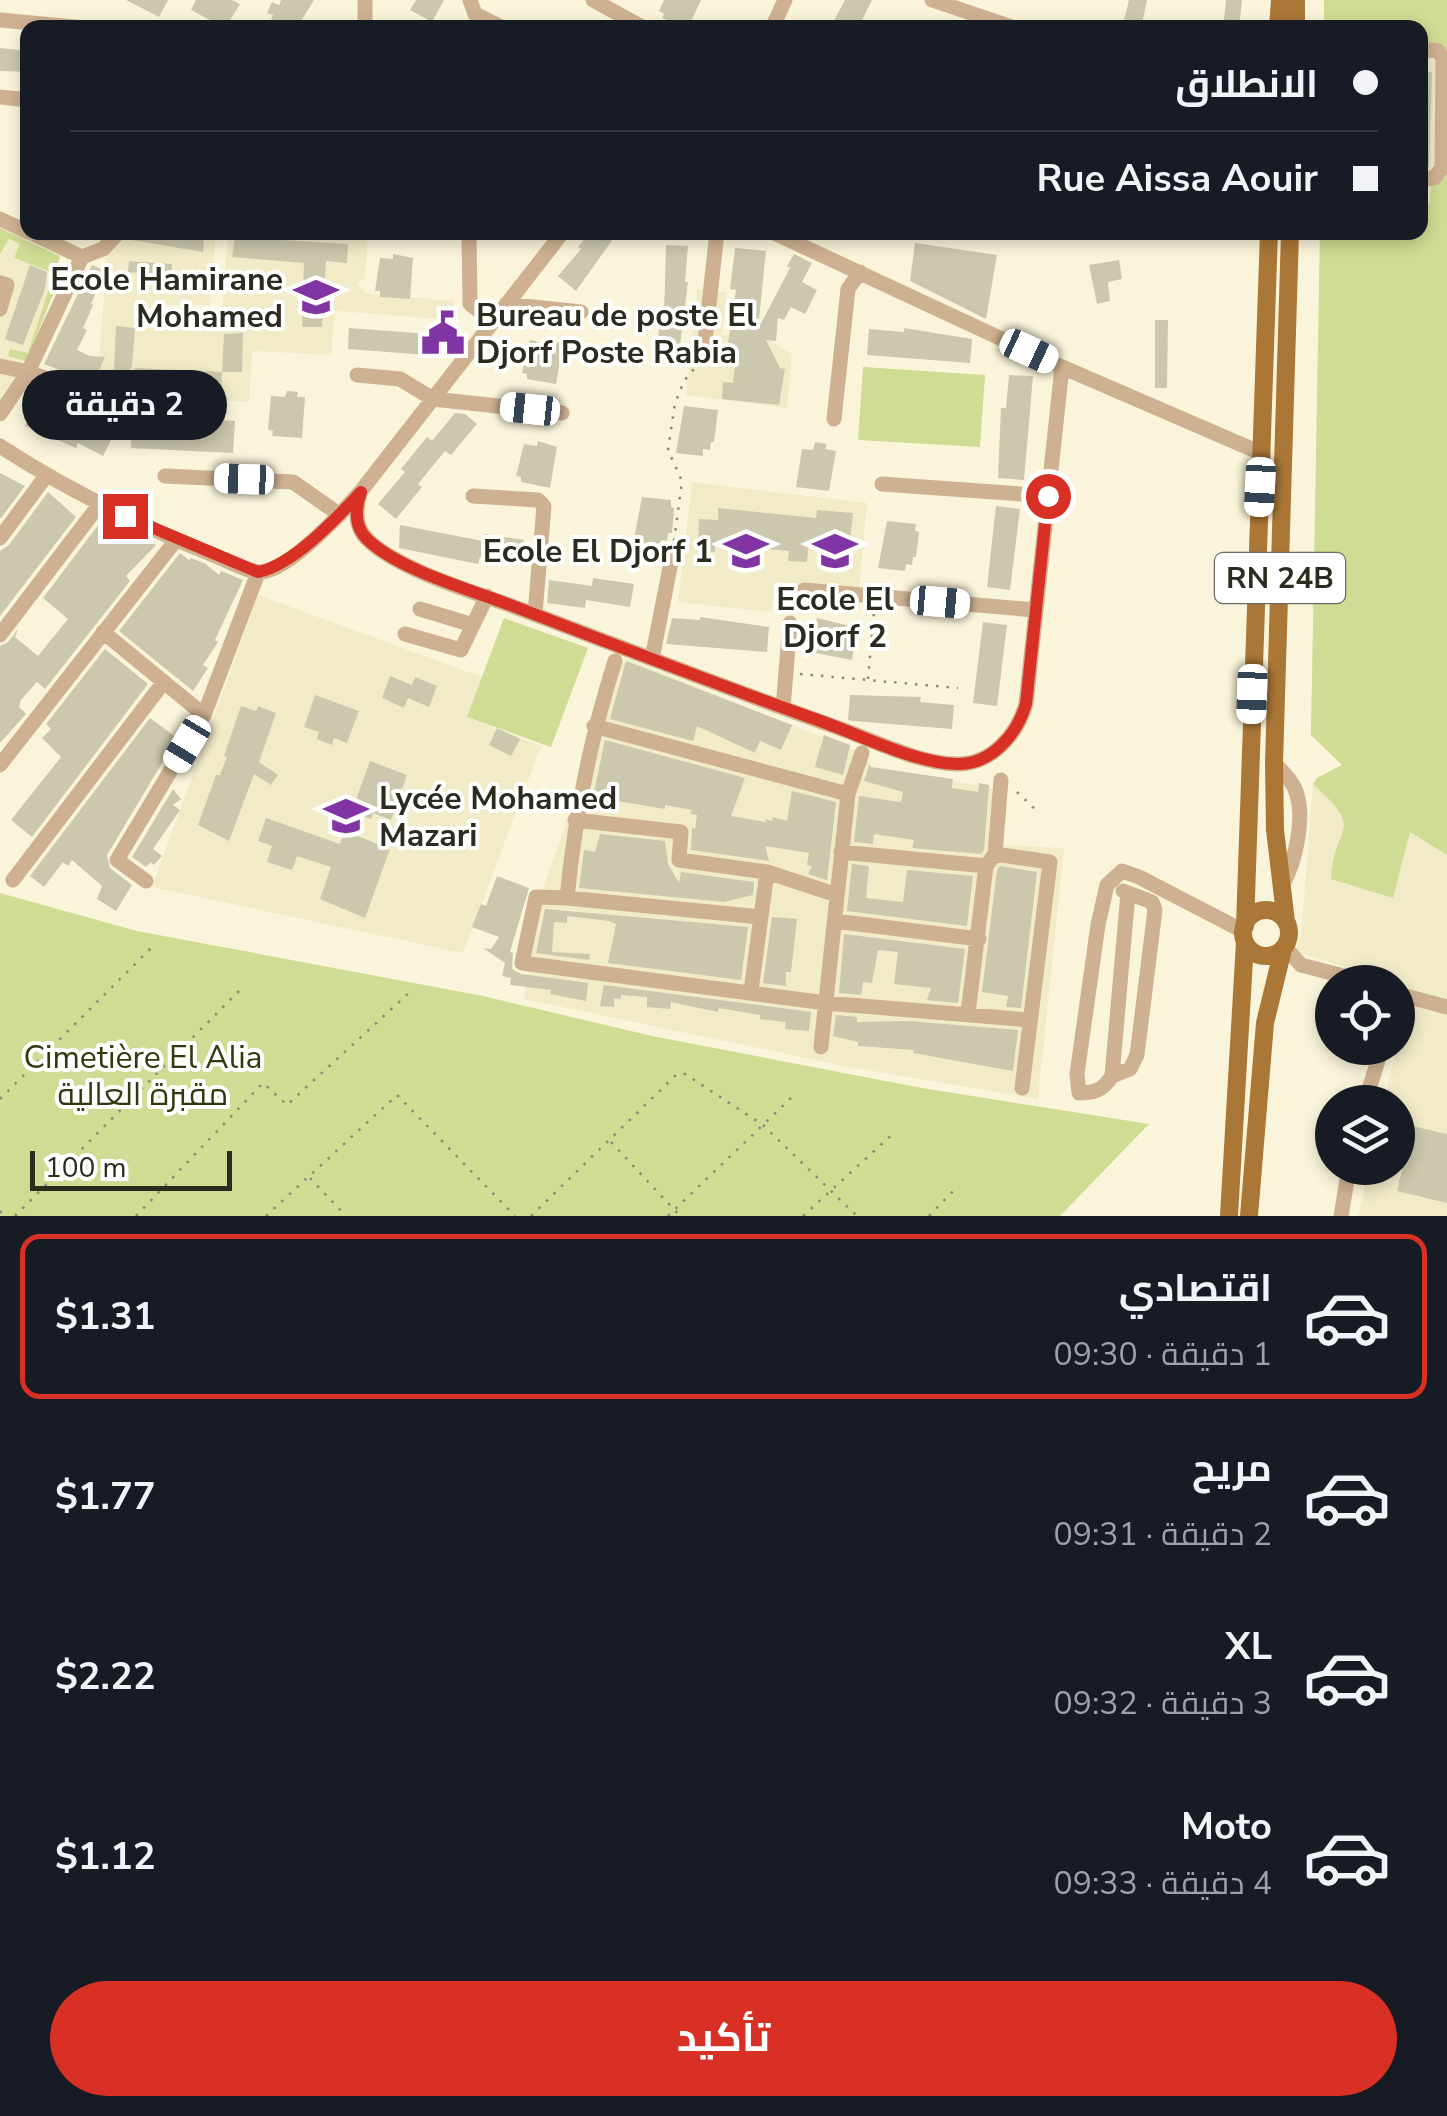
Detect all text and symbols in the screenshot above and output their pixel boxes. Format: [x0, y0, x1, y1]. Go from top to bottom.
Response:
text: الانطلاق [1175, 59, 1318, 110]
text: Rue Aissa Aouir [1036, 153, 1318, 204]
place label: Ecole Hamirane Mohamed [50, 258, 283, 338]
school or university icon: Ecole Hamirane Mohamed [292, 273, 340, 321]
place label: Bureau de poste El Djorf Poste Rabia [476, 294, 757, 374]
public building icon: Bureau de poste El Djorf Poste Rabia [419, 309, 467, 357]
car [995, 325, 1063, 377]
callout: 2 دقيقة [22, 371, 228, 441]
text: 2 دقيقة [65, 383, 184, 426]
car [499, 391, 561, 427]
car [1243, 456, 1277, 518]
car [213, 463, 275, 495]
route start [1026, 474, 1071, 519]
route end [103, 494, 148, 539]
school or university icon: Ecole El Djorf 1 [722, 527, 770, 575]
school or university icon: Ecole El Djorf 2 [811, 527, 859, 575]
place label: Ecole El Djorf 1 [483, 530, 713, 573]
road number: RN 24B [1215, 553, 1345, 603]
place label: Ecole El Djorf 2 [776, 578, 894, 658]
car [909, 584, 971, 620]
car [1236, 663, 1268, 725]
car [159, 711, 215, 777]
place label: Lycée Mohamed Mazari [379, 777, 617, 857]
school or university icon: Lycée Mohamed Mazari [322, 792, 370, 840]
map controls [1315, 965, 1415, 1185]
button: locate [1315, 965, 1415, 1065]
park label: Cimetière El Alia مقبرة العالية [23, 1036, 263, 1116]
button: layers [1315, 1085, 1415, 1185]
scale bar [30, 1146, 232, 1190]
text: 100 m [45, 1149, 127, 1187]
text: اقتصادي [1119, 1263, 1272, 1314]
icon: car [1302, 1272, 1392, 1362]
text: $1.31 [55, 1291, 156, 1342]
text: 1 دقيقة · 09:30 [1053, 1333, 1272, 1376]
text: مريح [1192, 1443, 1272, 1494]
icon: car [1302, 1452, 1392, 1542]
text: $1.77 [55, 1471, 156, 1522]
text: 2 دقيقة · 09:31 [1053, 1513, 1272, 1556]
text: XL [1225, 1621, 1272, 1672]
icon: car [1302, 1632, 1392, 1722]
text: $2.22 [55, 1651, 156, 1702]
text: 3 دقيقة · 09:32 [1053, 1682, 1272, 1725]
text: Moto [1181, 1801, 1272, 1852]
icon: car [1302, 1812, 1392, 1902]
text: $1.12 [55, 1831, 156, 1882]
text: 4 دقيقة · 09:33 [1053, 1862, 1272, 1905]
button: تأكيد [50, 1981, 1397, 2096]

